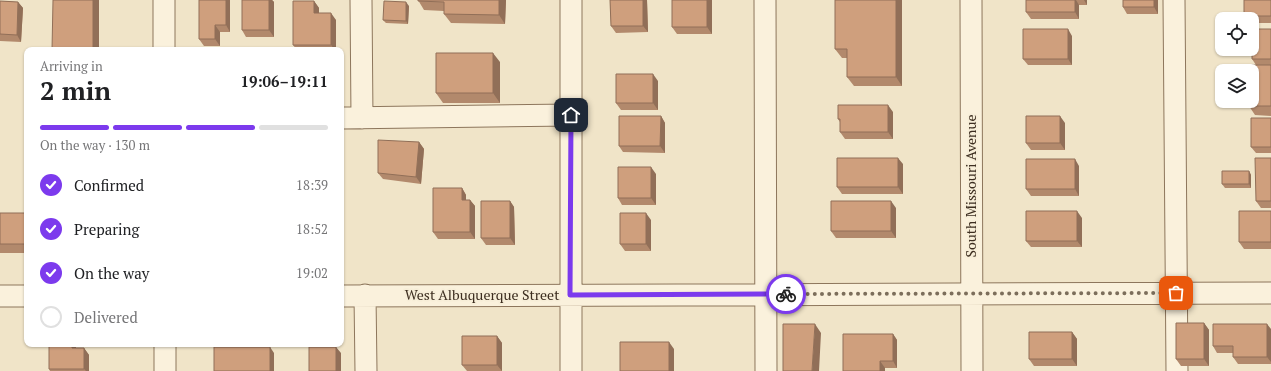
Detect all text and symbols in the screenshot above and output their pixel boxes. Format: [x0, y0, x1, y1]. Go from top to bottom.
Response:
map controls [1215, 12, 1259, 108]
button: locate [1215, 12, 1259, 56]
text: Arriving in [40, 57, 103, 75]
button: layers [1215, 64, 1259, 108]
text: 19:06–19:11 [241, 71, 328, 91]
text: 2 min [40, 73, 111, 107]
pin [554, 98, 588, 132]
icon: home [560, 104, 582, 126]
street label: South Missouri Avenue [961, 115, 980, 257]
text: On the way · 130 m [40, 136, 150, 154]
icon: check [40, 174, 62, 196]
text: Confirmed [74, 175, 144, 195]
text: 18:39 [296, 176, 328, 194]
icon: check [40, 218, 62, 240]
text: Preparing [74, 219, 139, 239]
text: 18:52 [296, 220, 328, 238]
icon: check [40, 262, 62, 284]
text: On the way [74, 263, 149, 283]
text: 19:02 [296, 264, 328, 282]
courier [766, 274, 806, 314]
pin [1159, 276, 1193, 310]
icon: bag [1165, 282, 1187, 304]
icon: bike [775, 283, 797, 305]
street label: West Albuquerque Street [405, 285, 560, 304]
text: Delivered [74, 307, 138, 327]

